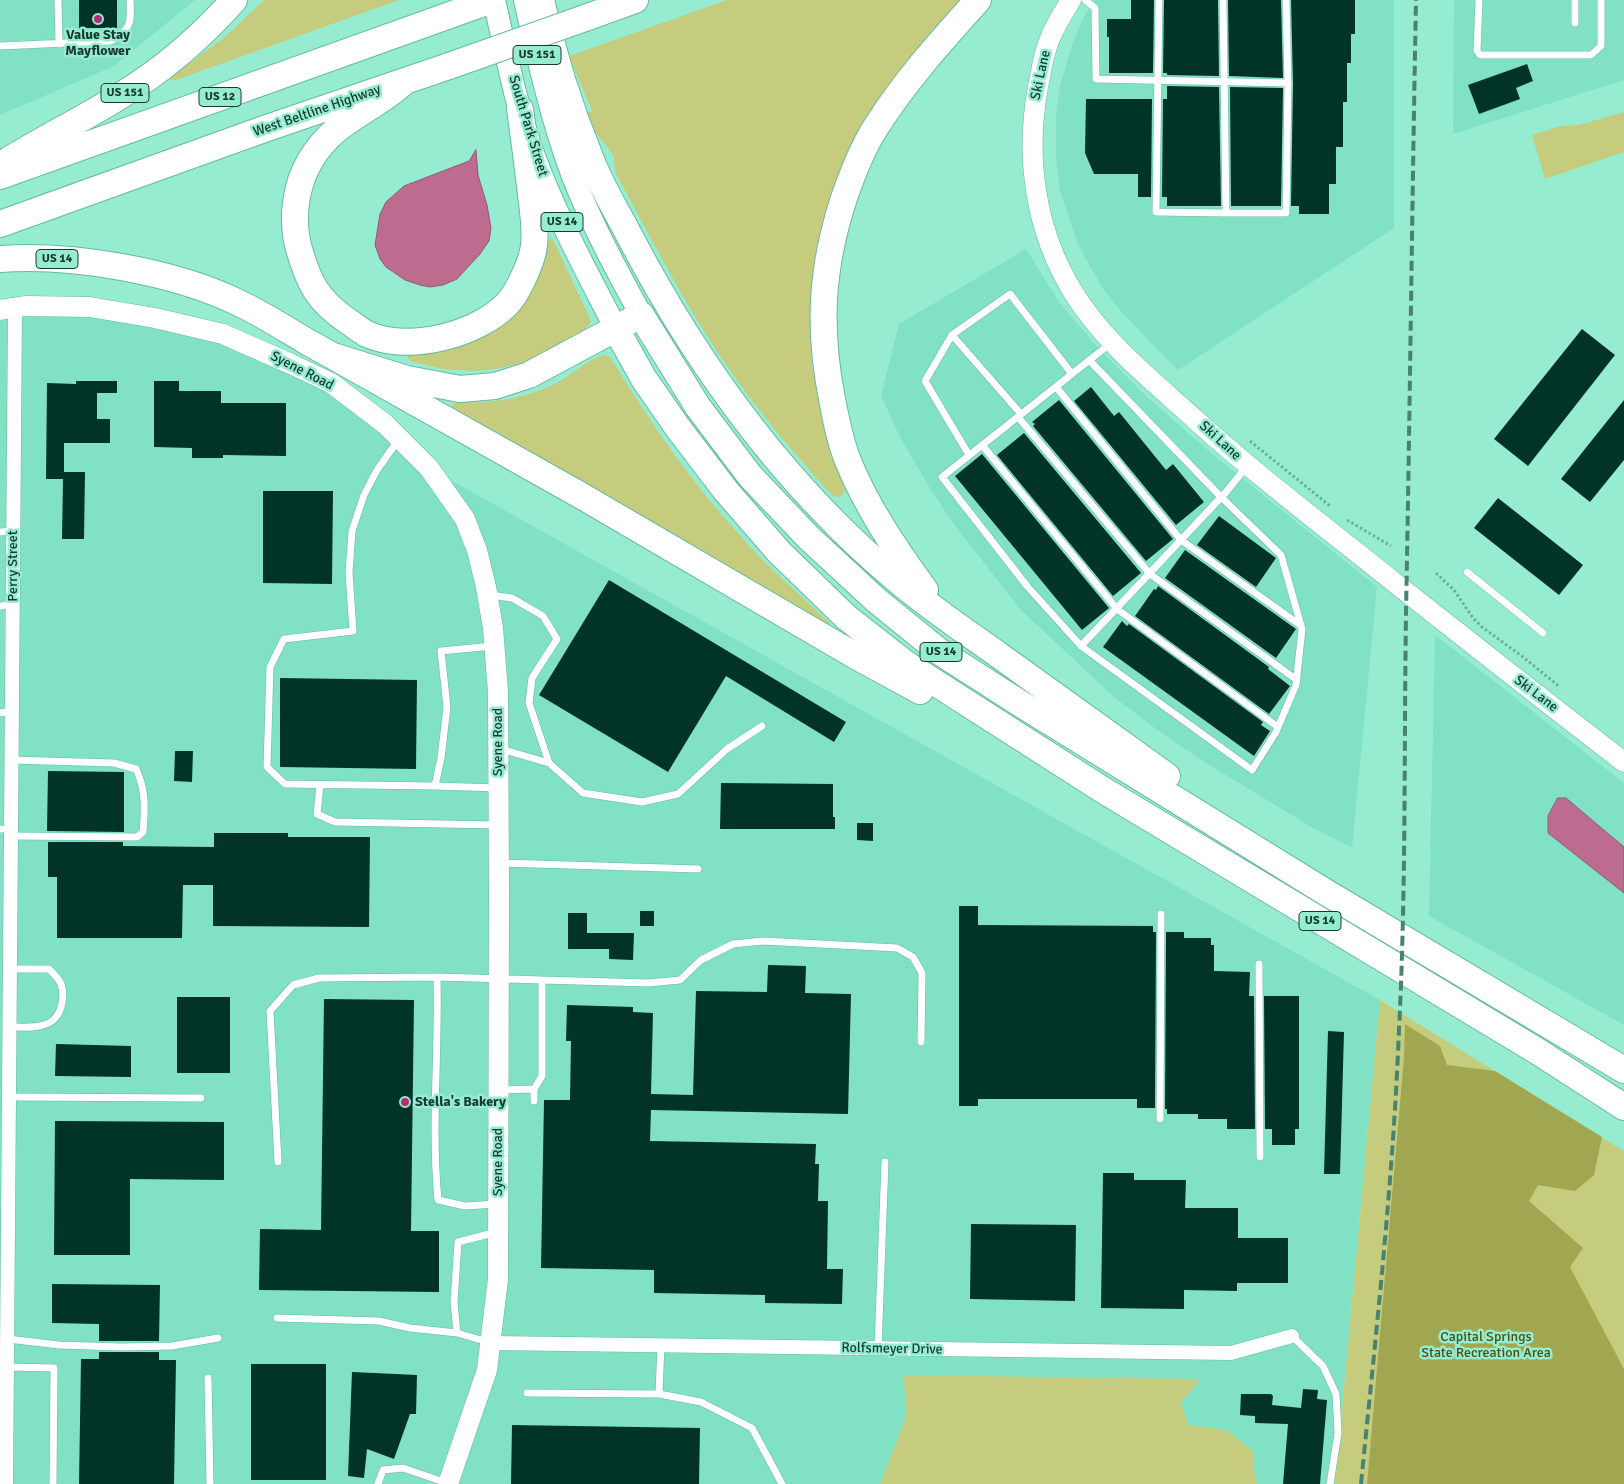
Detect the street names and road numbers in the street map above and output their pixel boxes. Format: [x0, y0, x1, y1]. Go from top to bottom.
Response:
road number: US 151 [513, 46, 561, 64]
street label: Ski Lane [1028, 49, 1054, 101]
street label: South Park Street [505, 73, 551, 179]
street label: West Beltline Highway [251, 81, 383, 141]
road number: US 151 [101, 84, 149, 102]
road number: US 12 [199, 88, 241, 106]
road number: US 14 [541, 212, 583, 232]
road number: US 14 [36, 250, 78, 268]
street label: Syene Road [268, 348, 336, 394]
street label: Ski Lane [1196, 418, 1244, 464]
street label: Perry Street [5, 530, 21, 602]
road number: US 14 [920, 642, 962, 662]
street label: Ski Lane [1511, 672, 1561, 716]
street label: Syene Road [490, 708, 506, 776]
road number: US 14 [1299, 911, 1341, 930]
street label: Syene Road [490, 1128, 506, 1196]
street label: Rolfsmeyer Drive [841, 1340, 943, 1358]

